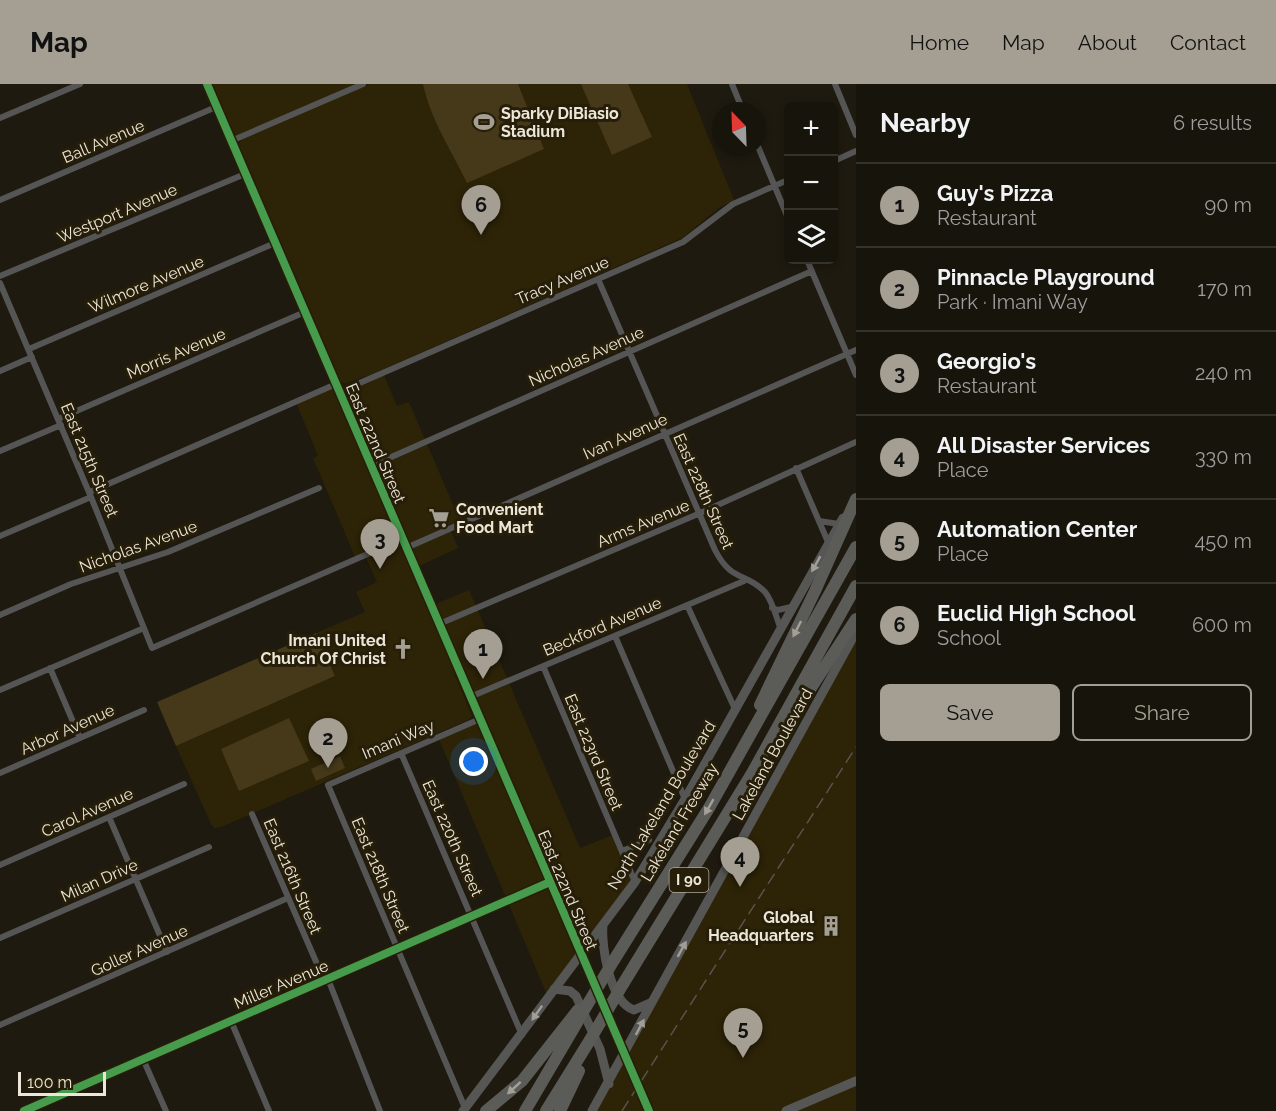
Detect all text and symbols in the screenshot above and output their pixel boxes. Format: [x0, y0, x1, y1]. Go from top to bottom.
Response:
text: Map [30, 26, 88, 59]
text: Home [910, 30, 969, 55]
text: Map [1002, 30, 1045, 55]
text: About [1078, 30, 1137, 55]
text: Contact [1170, 30, 1246, 55]
north arrow [712, 102, 766, 156]
map controls [784, 102, 838, 264]
button: + [784, 102, 838, 156]
place label: Sparky DiBiasio Stadium [501, 104, 619, 141]
text: Nearby [880, 108, 970, 138]
sports icon: Sparky DiBiasio Stadium [472, 110, 496, 134]
text: 6 results [1173, 111, 1252, 135]
street label: Ball Avenue [59, 116, 147, 167]
button: − [784, 156, 838, 210]
street label: Westport Avenue [54, 180, 180, 247]
text: Guy's Pizza [937, 180, 1053, 206]
pin: 6 [462, 186, 500, 235]
text: 1 [895, 193, 904, 217]
text: 90 m [1205, 193, 1252, 217]
text: Restaurant [937, 206, 1037, 230]
button: layers [784, 210, 838, 264]
street label: Wilmore Avenue [86, 252, 207, 317]
street label: Tracy Avenue [513, 252, 612, 309]
text: Pinnacle Playground [937, 264, 1155, 290]
text: 2 [894, 277, 905, 301]
text: 170 m [1197, 277, 1252, 301]
text: Park · Imani Way [937, 290, 1088, 314]
street label: Nicholas Avenue [526, 323, 647, 390]
street label: Morris Avenue [124, 324, 229, 383]
text: Georgio's [937, 348, 1036, 374]
text: 3 [894, 361, 905, 385]
text: 240 m [1195, 361, 1252, 385]
text: Restaurant [937, 374, 1037, 398]
street label: East 222nd Street [342, 380, 410, 507]
street label: East 215th Street [57, 400, 122, 521]
street label: Ivan Avenue [580, 409, 670, 463]
street label: East 228th Street [669, 430, 738, 553]
text: All Disaster Services [937, 432, 1150, 458]
text: 4 [894, 445, 905, 469]
text: 330 m [1195, 445, 1252, 469]
text: Place [937, 458, 988, 482]
street label: Arms Avenue [594, 495, 692, 551]
place label: Convenient Food Mart [456, 500, 543, 537]
supermarket icon: Convenient Food Mart [427, 506, 451, 530]
street label: Nicholas Avenue [77, 516, 200, 577]
text: Automation Center [937, 516, 1137, 542]
pin: 3 [360, 520, 400, 569]
text: 5 [894, 529, 905, 553]
text: 450 m [1194, 529, 1252, 553]
text: Place [937, 542, 988, 566]
one-way arrow [811, 555, 821, 572]
street label: Beckford Avenue [540, 593, 664, 660]
text: Euclid High School [937, 600, 1136, 626]
text: 6 [893, 613, 906, 637]
text: 600 m [1192, 613, 1252, 637]
one-way arrow [792, 620, 802, 638]
text: School [937, 626, 1001, 650]
pin: 1 [464, 630, 502, 679]
place label: Imani United Church Of Christ [260, 631, 386, 668]
church icon: Imani United Church Of Christ [391, 637, 415, 661]
button: Save [880, 684, 1060, 741]
button: Share [1072, 684, 1252, 741]
street label: Lakeland Boulevard [728, 685, 817, 823]
street label: East 223rd Street [560, 691, 627, 814]
street label: Arbor Avenue [17, 700, 117, 759]
street label: Imani Way [359, 716, 438, 763]
street label: North Lakeland Boulevard [603, 717, 719, 893]
pin: 2 [308, 718, 348, 768]
your location [459, 747, 488, 776]
street label: Lakeland Freeway [637, 759, 722, 885]
street label: East 220th Street [418, 777, 487, 900]
street label: Carol Avenue [38, 784, 136, 841]
one-way arrow [704, 799, 715, 815]
street label: East 218th Street [348, 815, 414, 936]
street label: East 216th Street [260, 816, 326, 937]
street label: East 222nd Street [534, 827, 602, 954]
pin: 4 [720, 838, 760, 887]
street label: Milan Drive [58, 855, 141, 906]
road number: I 90 [670, 868, 708, 892]
place label: Global Headquarters [708, 908, 815, 945]
building icon: Global Headquarters [819, 914, 843, 938]
street label: Goller Avenue [88, 921, 191, 980]
one-way arrow [677, 941, 688, 957]
street label: Miller Avenue [231, 956, 331, 1013]
one-way arrow [532, 1005, 543, 1021]
pin: 5 [724, 1008, 762, 1058]
one-way arrow [635, 1019, 645, 1036]
scale bar [18, 1069, 106, 1096]
text: 100 m [27, 1073, 72, 1092]
one-way arrow [507, 1080, 521, 1094]

